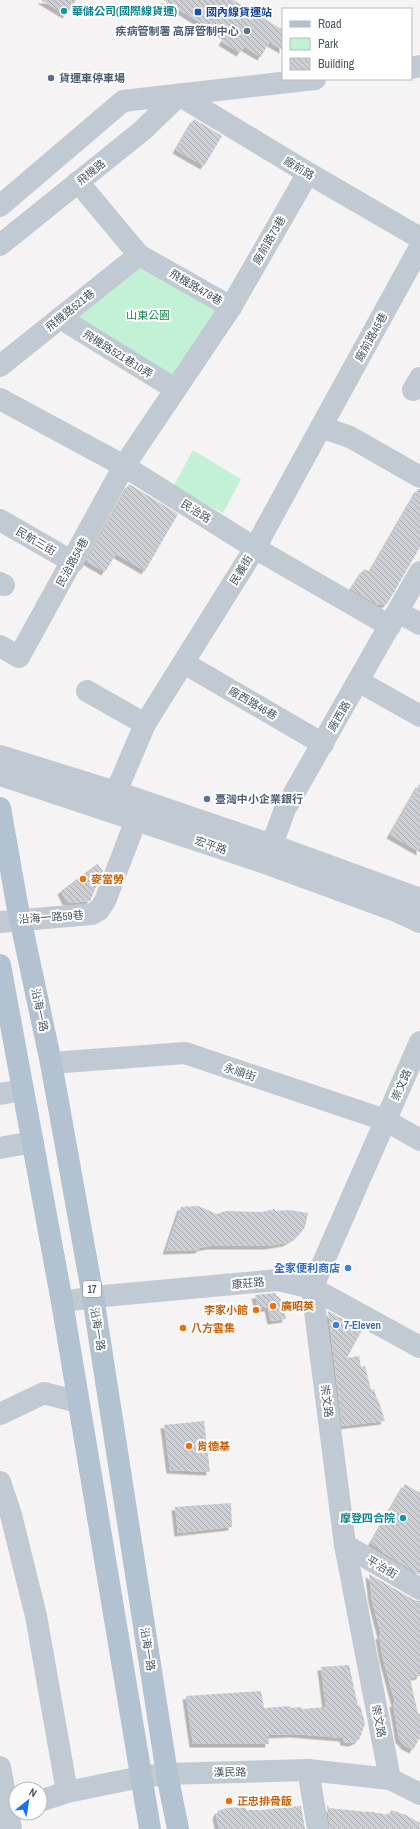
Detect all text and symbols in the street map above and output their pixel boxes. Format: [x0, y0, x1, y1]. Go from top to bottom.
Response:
place label: 華儲公司(國際線貨運) [72, 4, 177, 18]
place label: 國內線貨運站 [206, 5, 272, 19]
marker: 華儲公司(國際線貨運) [59, 6, 69, 16]
marker: 國內線貨運站 [193, 7, 203, 17]
legend [282, 8, 412, 80]
text: Road [318, 16, 342, 32]
place label: 疾病管制署 高屏管制中心 [115, 24, 239, 38]
marker: 疾病管制署 高屏管制中心 [242, 26, 252, 36]
text: Park [318, 36, 338, 52]
text: Building [318, 56, 355, 72]
place label: 貨運車停車場 [59, 71, 125, 85]
marker: 貨運車停車場 [46, 73, 56, 83]
street label: 廠前路 [281, 154, 317, 182]
street label: 飛機路 [74, 156, 108, 188]
street label: 廠前路73巷 [249, 213, 289, 267]
street label: 飛機路479巷 [167, 266, 225, 308]
street label: 飛機路521巷 [43, 286, 97, 334]
park label: 山東公園 [126, 308, 170, 322]
street label: 廠前路45巷 [352, 310, 390, 364]
street label: 飛機路521巷10弄 [80, 327, 156, 381]
street label: 民治路 [178, 496, 214, 526]
street label: 民航三街 [13, 524, 59, 558]
street label: 民治路54巷 [53, 535, 91, 589]
street label: 民義街 [226, 552, 256, 588]
street label: 廠西路46巷 [226, 683, 280, 723]
street label: 廠西路 [325, 698, 353, 734]
place label: 臺灣中小企業銀行 [215, 792, 303, 806]
marker: 臺灣中小企業銀行 [202, 794, 212, 804]
street label: 宏平路 [193, 833, 229, 857]
place label: 麥當勞 [91, 872, 124, 886]
marker: 麥當勞 [78, 874, 88, 884]
street label: 沿海一路59巷 [18, 908, 84, 926]
street label: 沿海一路 [29, 987, 51, 1033]
street label: 永順街 [222, 1060, 258, 1084]
street label: 崇文路 [388, 1067, 414, 1103]
place label: 全家便利商店 [274, 1261, 340, 1275]
marker: 全家便利商店 [343, 1263, 353, 1273]
street label: 康莊路 [231, 1275, 265, 1291]
road number: 17 [83, 1281, 101, 1297]
place label: 廣昭英 [281, 1299, 314, 1313]
marker: 廣昭英 [268, 1301, 278, 1311]
place label: 李家小館 [204, 1303, 248, 1317]
marker: 李家小館 [251, 1305, 261, 1315]
street label: 沿海一路 [88, 1306, 108, 1352]
place label: 7-Eleven [344, 1318, 381, 1332]
marker: 7-Eleven [331, 1320, 341, 1330]
place label: 八方雲集 [191, 1321, 235, 1335]
marker: 八方雲集 [178, 1323, 188, 1333]
street label: 崇文路 [318, 1384, 336, 1418]
place label: 肯德基 [197, 1439, 230, 1453]
marker: 肯德基 [184, 1441, 194, 1451]
place label: 摩登四合院 [340, 1511, 395, 1525]
marker: 摩登四合院 [398, 1513, 408, 1523]
street label: 平治街 [364, 1553, 400, 1581]
street label: 沿海一路 [138, 1626, 158, 1672]
street label: 崇文路 [369, 1703, 389, 1739]
street label: 漢民路 [213, 1765, 247, 1779]
north arrow [8, 1781, 48, 1821]
text: N [27, 1785, 39, 1800]
place label: 正忠排骨飯 [237, 1794, 292, 1808]
marker: 正忠排骨飯 [224, 1796, 234, 1806]

